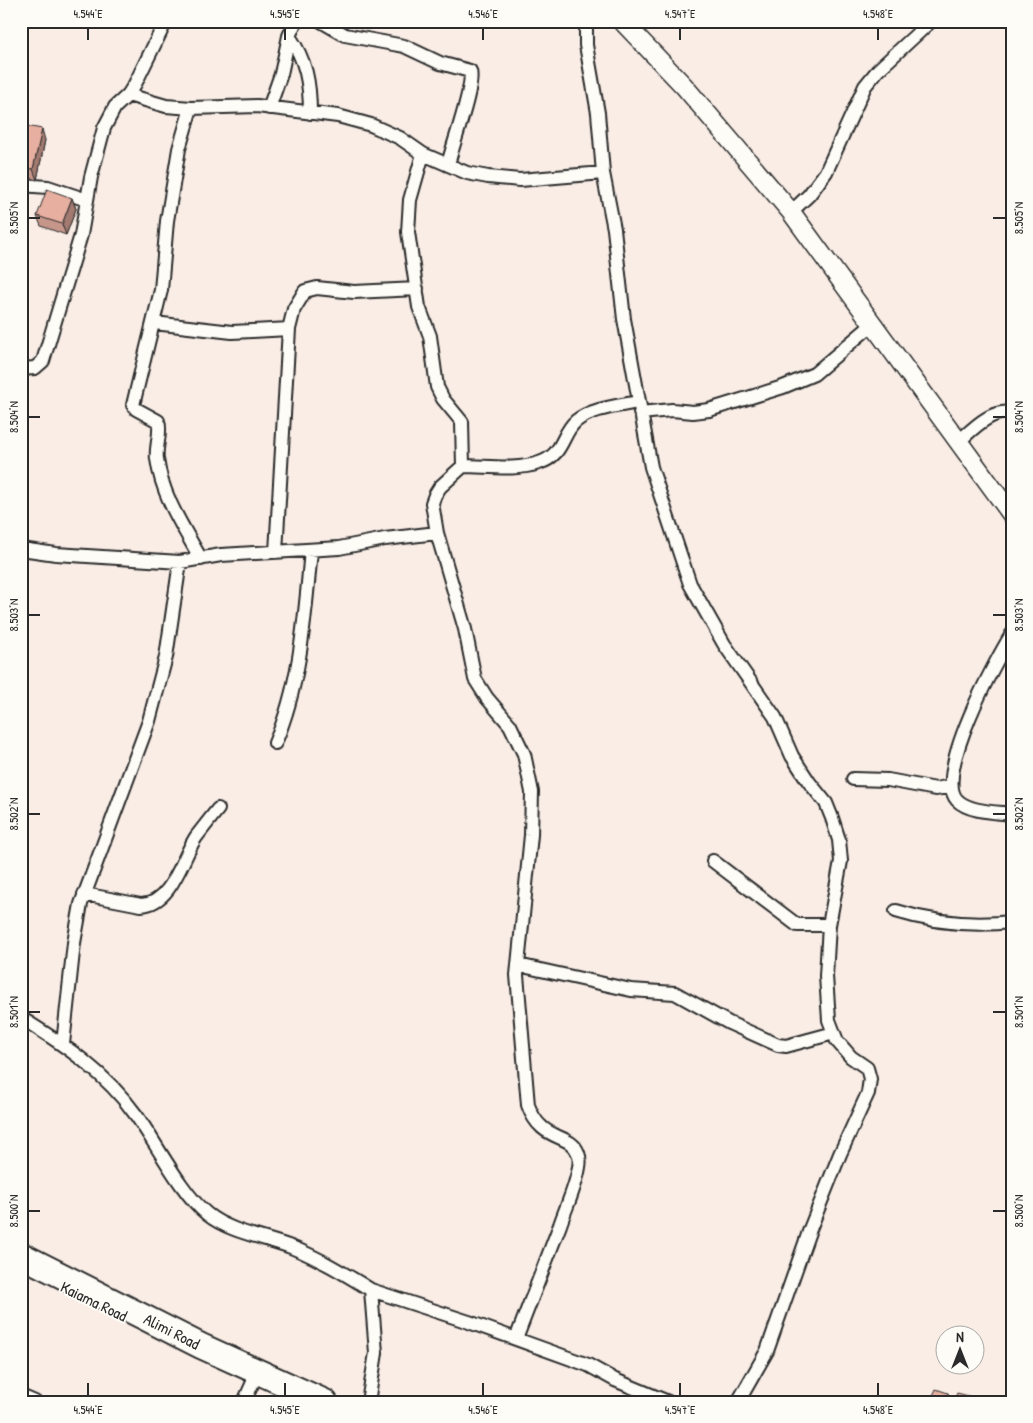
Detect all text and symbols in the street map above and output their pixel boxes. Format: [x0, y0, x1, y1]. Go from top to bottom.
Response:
text: 4.544°E [73, 5, 103, 22]
text: 4.545°E [270, 5, 301, 22]
text: 4.546°E [468, 5, 498, 22]
text: 4.547°E [665, 5, 696, 22]
text: 4.548°E [863, 5, 894, 22]
text: 8.505°N [5, 202, 22, 234]
text: 8.505°N [1010, 202, 1027, 234]
text: 8.504°N [5, 401, 22, 433]
text: 8.504°N [1010, 401, 1027, 433]
text: 8.503°N [5, 599, 22, 631]
text: 8.503°N [1010, 599, 1027, 631]
text: 8.502°N [5, 797, 22, 831]
text: 8.502°N [1010, 797, 1027, 831]
text: 8.501°N [5, 996, 22, 1028]
text: 8.501°N [1010, 996, 1027, 1028]
text: 8.500°N [5, 1195, 22, 1227]
text: 8.500°N [1010, 1195, 1027, 1227]
street label: Kaiama Road [57, 1275, 131, 1327]
street label: Alimi Road [140, 1308, 204, 1354]
north arrow [936, 1326, 986, 1376]
text: N [956, 1327, 964, 1346]
text: 4.544°E [73, 1401, 103, 1418]
text: 4.545°E [270, 1401, 301, 1418]
text: 4.546°E [468, 1401, 498, 1418]
text: 4.547°E [665, 1401, 696, 1418]
text: 4.548°E [863, 1401, 894, 1418]

